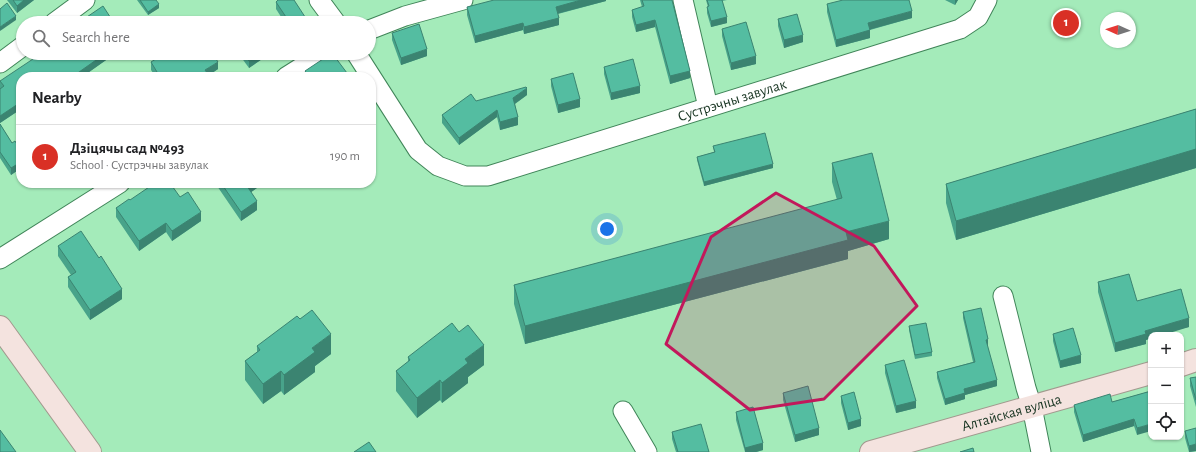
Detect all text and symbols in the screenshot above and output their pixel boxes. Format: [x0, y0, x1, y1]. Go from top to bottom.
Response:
pin: 1 [1053, 8, 1079, 38]
north arrow [1100, 12, 1136, 48]
search box [16, 16, 376, 60]
icon: search [30, 27, 52, 49]
text: Search here [62, 30, 130, 45]
street label: Сустрэчны завулак [676, 77, 788, 124]
text: Nearby [32, 89, 82, 106]
text: Дзіцячы сад №493 [70, 141, 184, 156]
text: 1 [43, 150, 47, 163]
text: 190 m [330, 150, 360, 163]
text: School · Сустрэчны завулак [70, 159, 209, 172]
your location [597, 219, 617, 239]
map controls [1148, 332, 1184, 440]
button: + [1148, 332, 1184, 368]
button: − [1148, 368, 1184, 404]
street label: Алтайская вуліца [960, 392, 1063, 434]
button: locate [1148, 404, 1184, 440]

